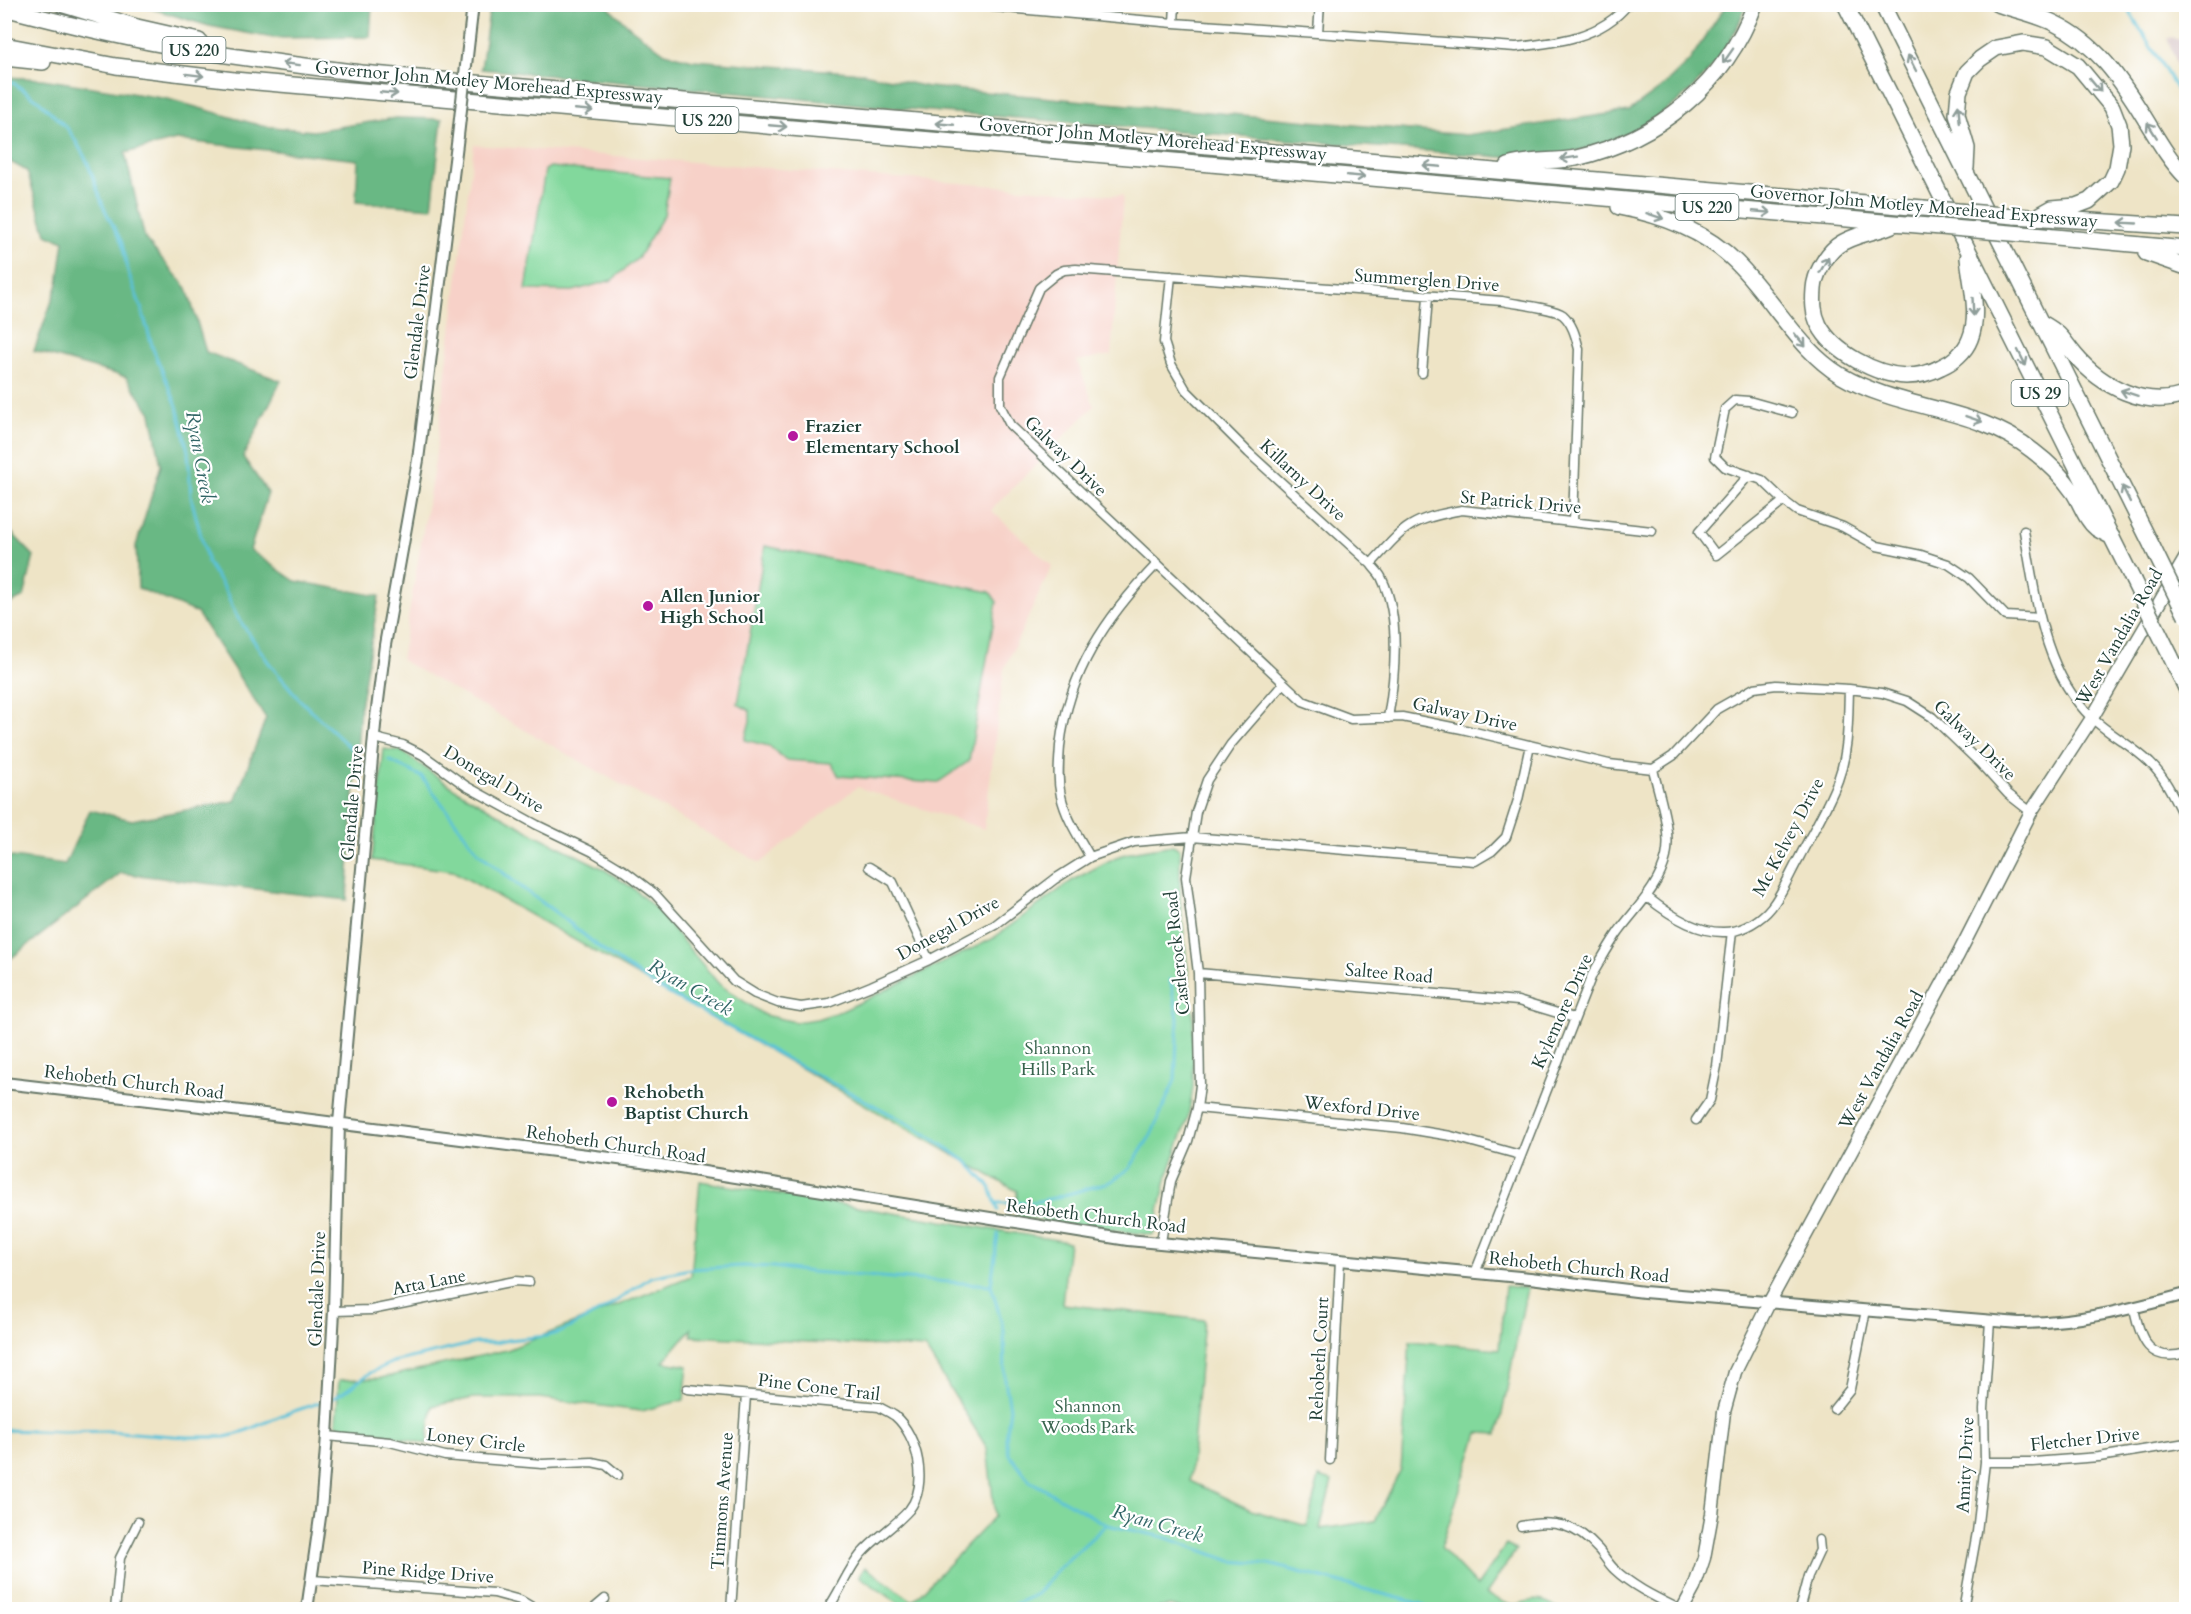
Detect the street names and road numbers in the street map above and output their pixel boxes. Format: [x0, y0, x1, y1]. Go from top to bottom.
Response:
road number: US 220 [162, 37, 226, 63]
street label: Governor John Motley Morehead Expressway [314, 55, 664, 110]
road number: US 220 [676, 107, 738, 133]
street label: Governor John Motley Morehead Expressway [978, 112, 1328, 167]
street label: Governor John Motley Morehead Expressway [1749, 179, 2099, 234]
road number: US 220 [1676, 194, 1738, 220]
street label: Glendale Drive [398, 263, 437, 381]
street label: Summerglen Drive [1354, 263, 1500, 298]
road number: US 29 [2012, 380, 2068, 406]
street label: Galway Drive [1019, 410, 1113, 502]
street label: Killarny Drive [1254, 434, 1351, 527]
street label: St Patrick Drive [1459, 485, 1583, 520]
street label: West Vandalia Road [2069, 564, 2169, 711]
street label: Galway Drive [1410, 691, 1520, 738]
street label: Galway Drive [1928, 694, 2022, 786]
street label: Donegal Drive [439, 739, 549, 819]
street label: Glendale Drive [335, 744, 370, 862]
street label: Mc Kelvey Drive [1747, 773, 1830, 901]
street label: Castlerock Road [1159, 889, 1196, 1016]
street label: Donegal Drive [893, 890, 1004, 967]
street label: Kylemore Drive [1526, 950, 1599, 1073]
street label: Saltee Road [1344, 957, 1434, 990]
street label: West Vandalia Road [1832, 986, 1930, 1135]
street label: Rehobeth Church Road [43, 1059, 226, 1106]
street label: Wexford Drive [1302, 1090, 1421, 1127]
street label: Rehobeth Church Road [525, 1120, 708, 1170]
street label: Rehobeth Church Road [1005, 1193, 1188, 1240]
street label: Glendale Drive [303, 1231, 332, 1347]
street label: Rehobeth Church Road [1488, 1246, 1671, 1289]
street label: Arta Lane [390, 1263, 468, 1302]
street label: Rehobeth Court [1304, 1296, 1335, 1422]
street label: Pine Cone Trail [756, 1368, 882, 1407]
street label: Amity Drive [1950, 1416, 1981, 1514]
street label: Fletcher Drive [2029, 1421, 2141, 1458]
street label: Loney Circle [425, 1422, 527, 1459]
street label: Timmons Avenue [705, 1431, 740, 1571]
street label: Pine Ridge Drive [361, 1555, 495, 1590]

